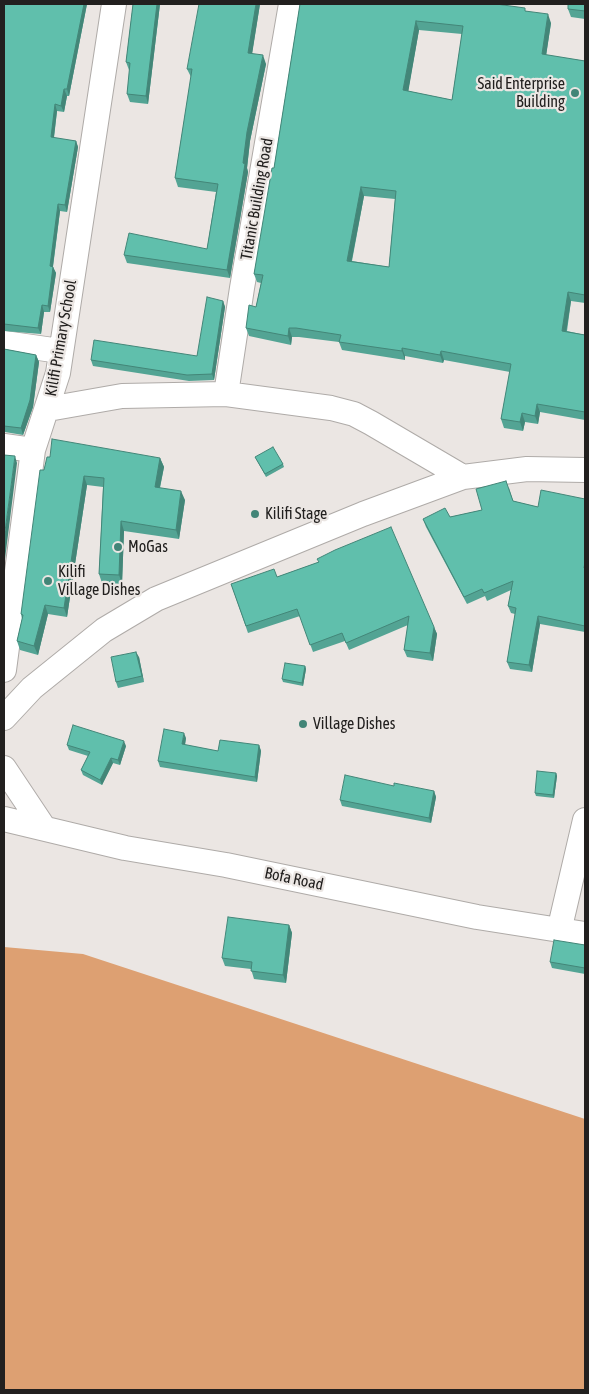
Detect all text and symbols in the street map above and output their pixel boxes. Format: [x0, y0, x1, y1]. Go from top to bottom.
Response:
place label: Said Enterprise Building [477, 74, 565, 112]
marker: Said Enterprise Building [569, 87, 581, 99]
street label: Titanic Building Road [237, 136, 277, 262]
street label: Kilifi Primary School [41, 278, 81, 398]
place label: Kilifi Stage [265, 504, 327, 524]
marker: Kilifi Stage [249, 508, 261, 520]
place label: MoGas [128, 537, 168, 557]
marker: MoGas [112, 541, 124, 553]
place label: Kilifi Village Dishes [58, 562, 140, 600]
marker: Kilifi Village Dishes [42, 575, 54, 587]
place label: Village Dishes [313, 714, 395, 734]
marker: Village Dishes [297, 718, 309, 730]
street label: Bofa Road [263, 863, 325, 895]

